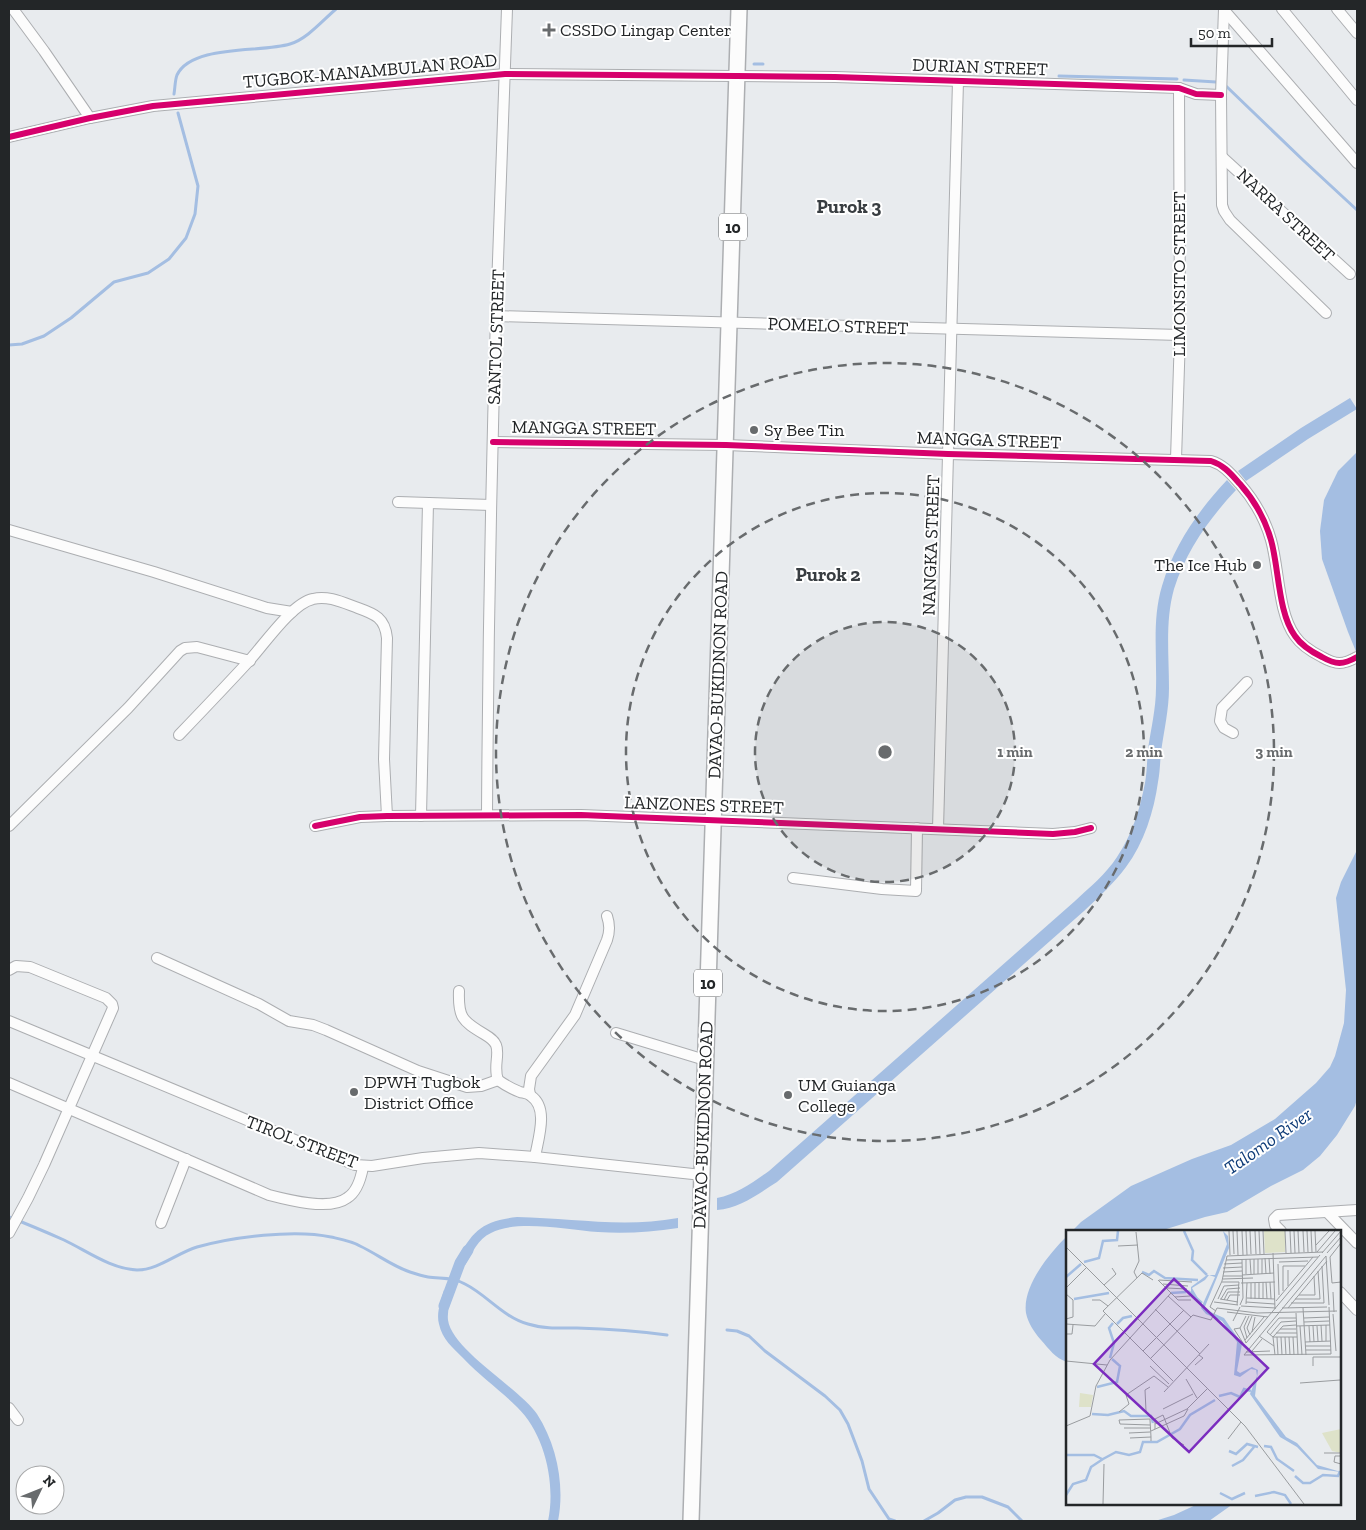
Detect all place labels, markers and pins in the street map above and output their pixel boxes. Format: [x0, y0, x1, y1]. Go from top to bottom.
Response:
place label: CSSDO Lingap Center [560, 19, 732, 41]
marker: CSSDO Lingap Center [542, 23, 556, 37]
place label: Sy Bee Tin [764, 419, 845, 441]
marker: Sy Bee Tin [748, 424, 760, 436]
place label: The Ice Hub [1154, 554, 1247, 576]
marker: The Ice Hub [1251, 559, 1263, 571]
centre of rings [876, 743, 894, 761]
place label: DPWH Tugbok District Office [364, 1071, 481, 1114]
place label: UM Guianga College [798, 1074, 896, 1117]
marker: DPWH Tugbok District Office [348, 1086, 360, 1098]
marker: UM Guianga College [782, 1089, 794, 1101]

